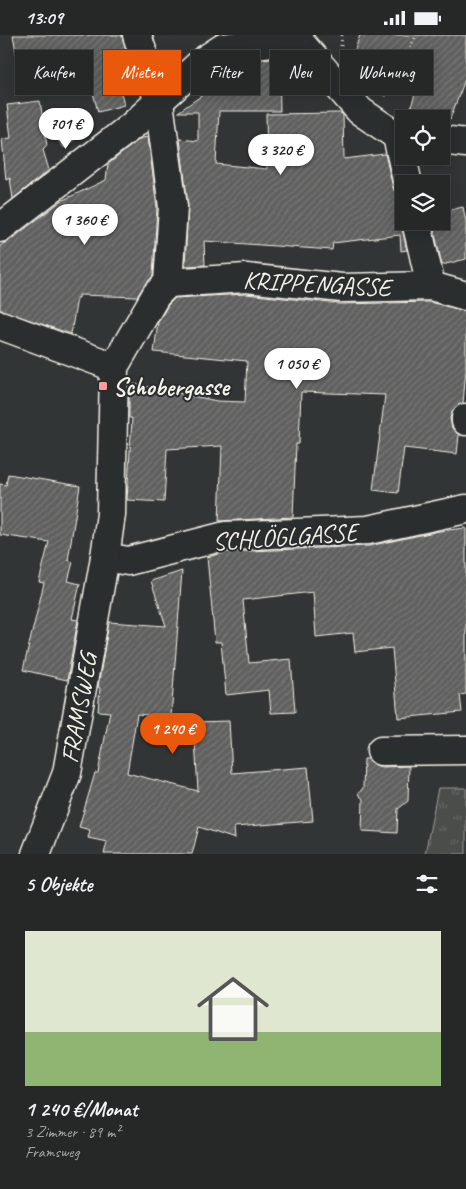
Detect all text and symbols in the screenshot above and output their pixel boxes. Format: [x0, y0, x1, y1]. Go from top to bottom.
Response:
text: 13:09 [25, 6, 63, 30]
chip: Kaufen [15, 50, 93, 95]
chip: Mieten [103, 50, 181, 95]
chip: Filter [191, 50, 260, 95]
chip: Neu [270, 50, 330, 95]
chip: Wohnung [340, 50, 433, 95]
pin: 701 € [31, 107, 101, 150]
map controls [395, 110, 450, 230]
button: locate [395, 110, 450, 165]
text: 701 € [50, 114, 82, 134]
pin: 3 320 € [235, 133, 327, 176]
text: 3 320 € [259, 140, 303, 160]
button: layers [395, 175, 450, 230]
pin: 1 360 € [39, 203, 131, 246]
text: 1 360 € [63, 210, 107, 230]
street label: KRIPPENGASSE [242, 264, 394, 304]
pin: 1 050 € [251, 347, 343, 390]
text: 1 050 € [275, 354, 319, 374]
place label: Schobergasse [113, 371, 231, 403]
marker: Schobergasse [97, 380, 109, 392]
street label: SCHLÖGLGASSE [212, 516, 362, 558]
street label: FRAMSWEG [54, 648, 105, 765]
pin: 1 240 € [127, 713, 219, 755]
text: 1 240 € [151, 719, 195, 739]
icon: filters [413, 870, 441, 898]
text: 5 Objekte [25, 871, 92, 897]
icon: home [188, 964, 278, 1054]
text: 1 240 €/Monat [25, 1096, 137, 1122]
text: 3 Zimmer · 89 m² [25, 1122, 120, 1142]
text: Framsweg [25, 1142, 79, 1162]

